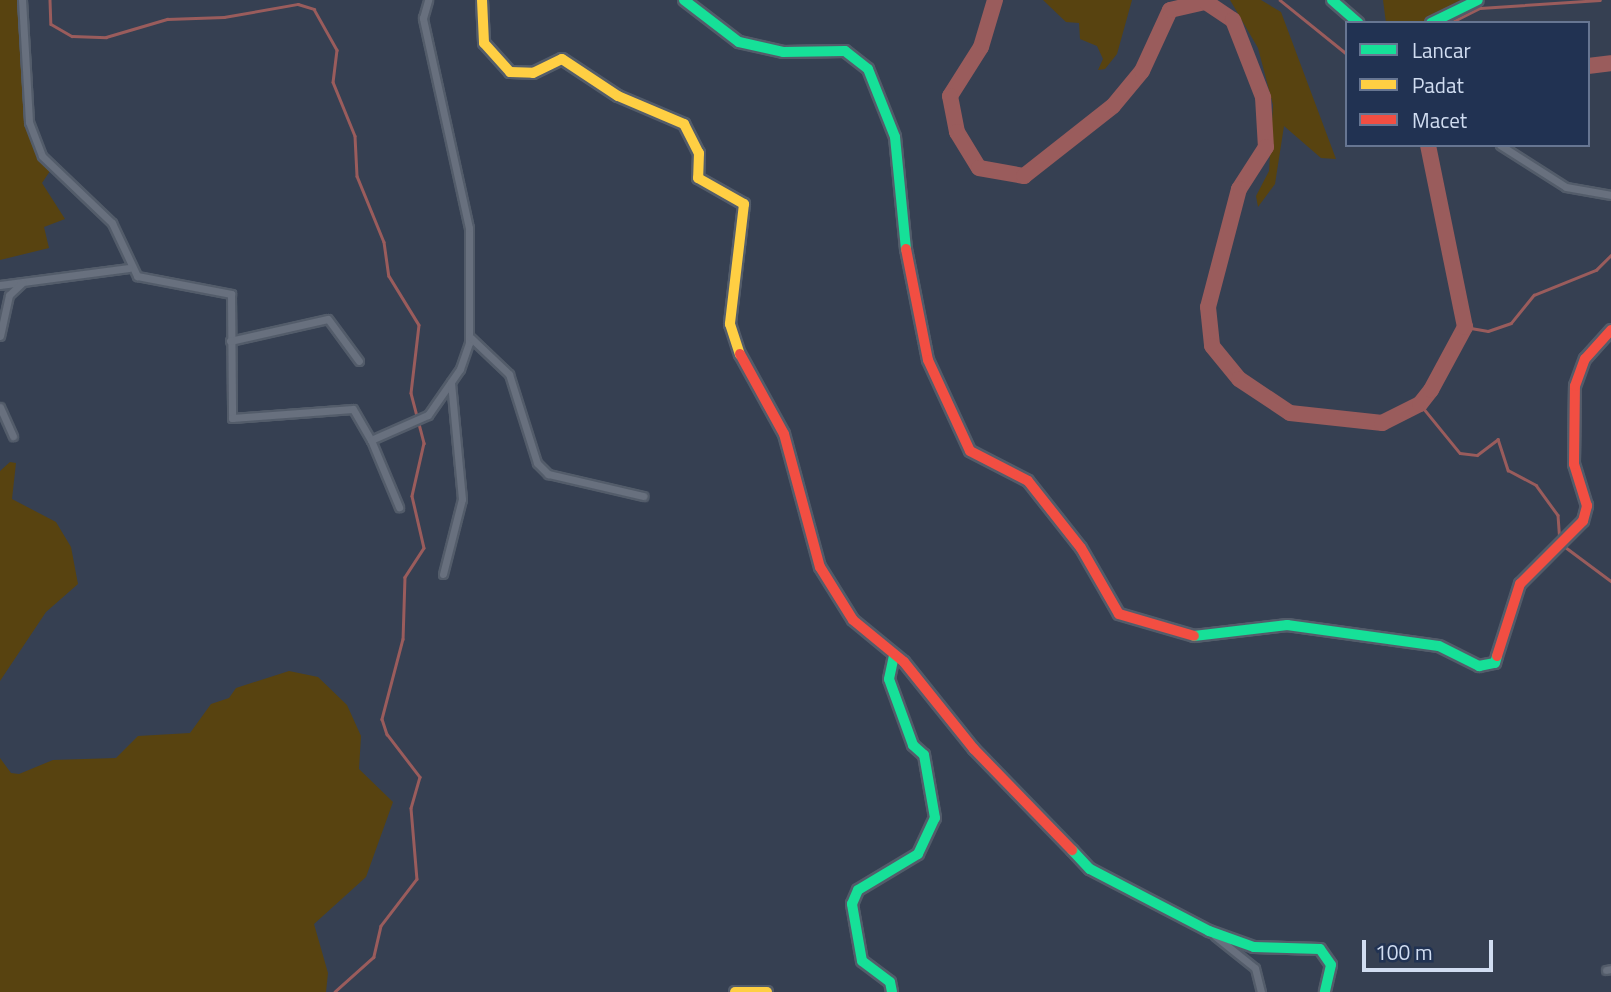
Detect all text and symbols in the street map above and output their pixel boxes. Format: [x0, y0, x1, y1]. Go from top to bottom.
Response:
legend [1345, 21, 1590, 147]
text: Lancar [1412, 34, 1471, 66]
text: Padat [1412, 69, 1464, 101]
text: Macet [1412, 104, 1467, 136]
scale bar [1366, 926, 1497, 970]
text: 100 m [1375, 936, 1432, 968]

